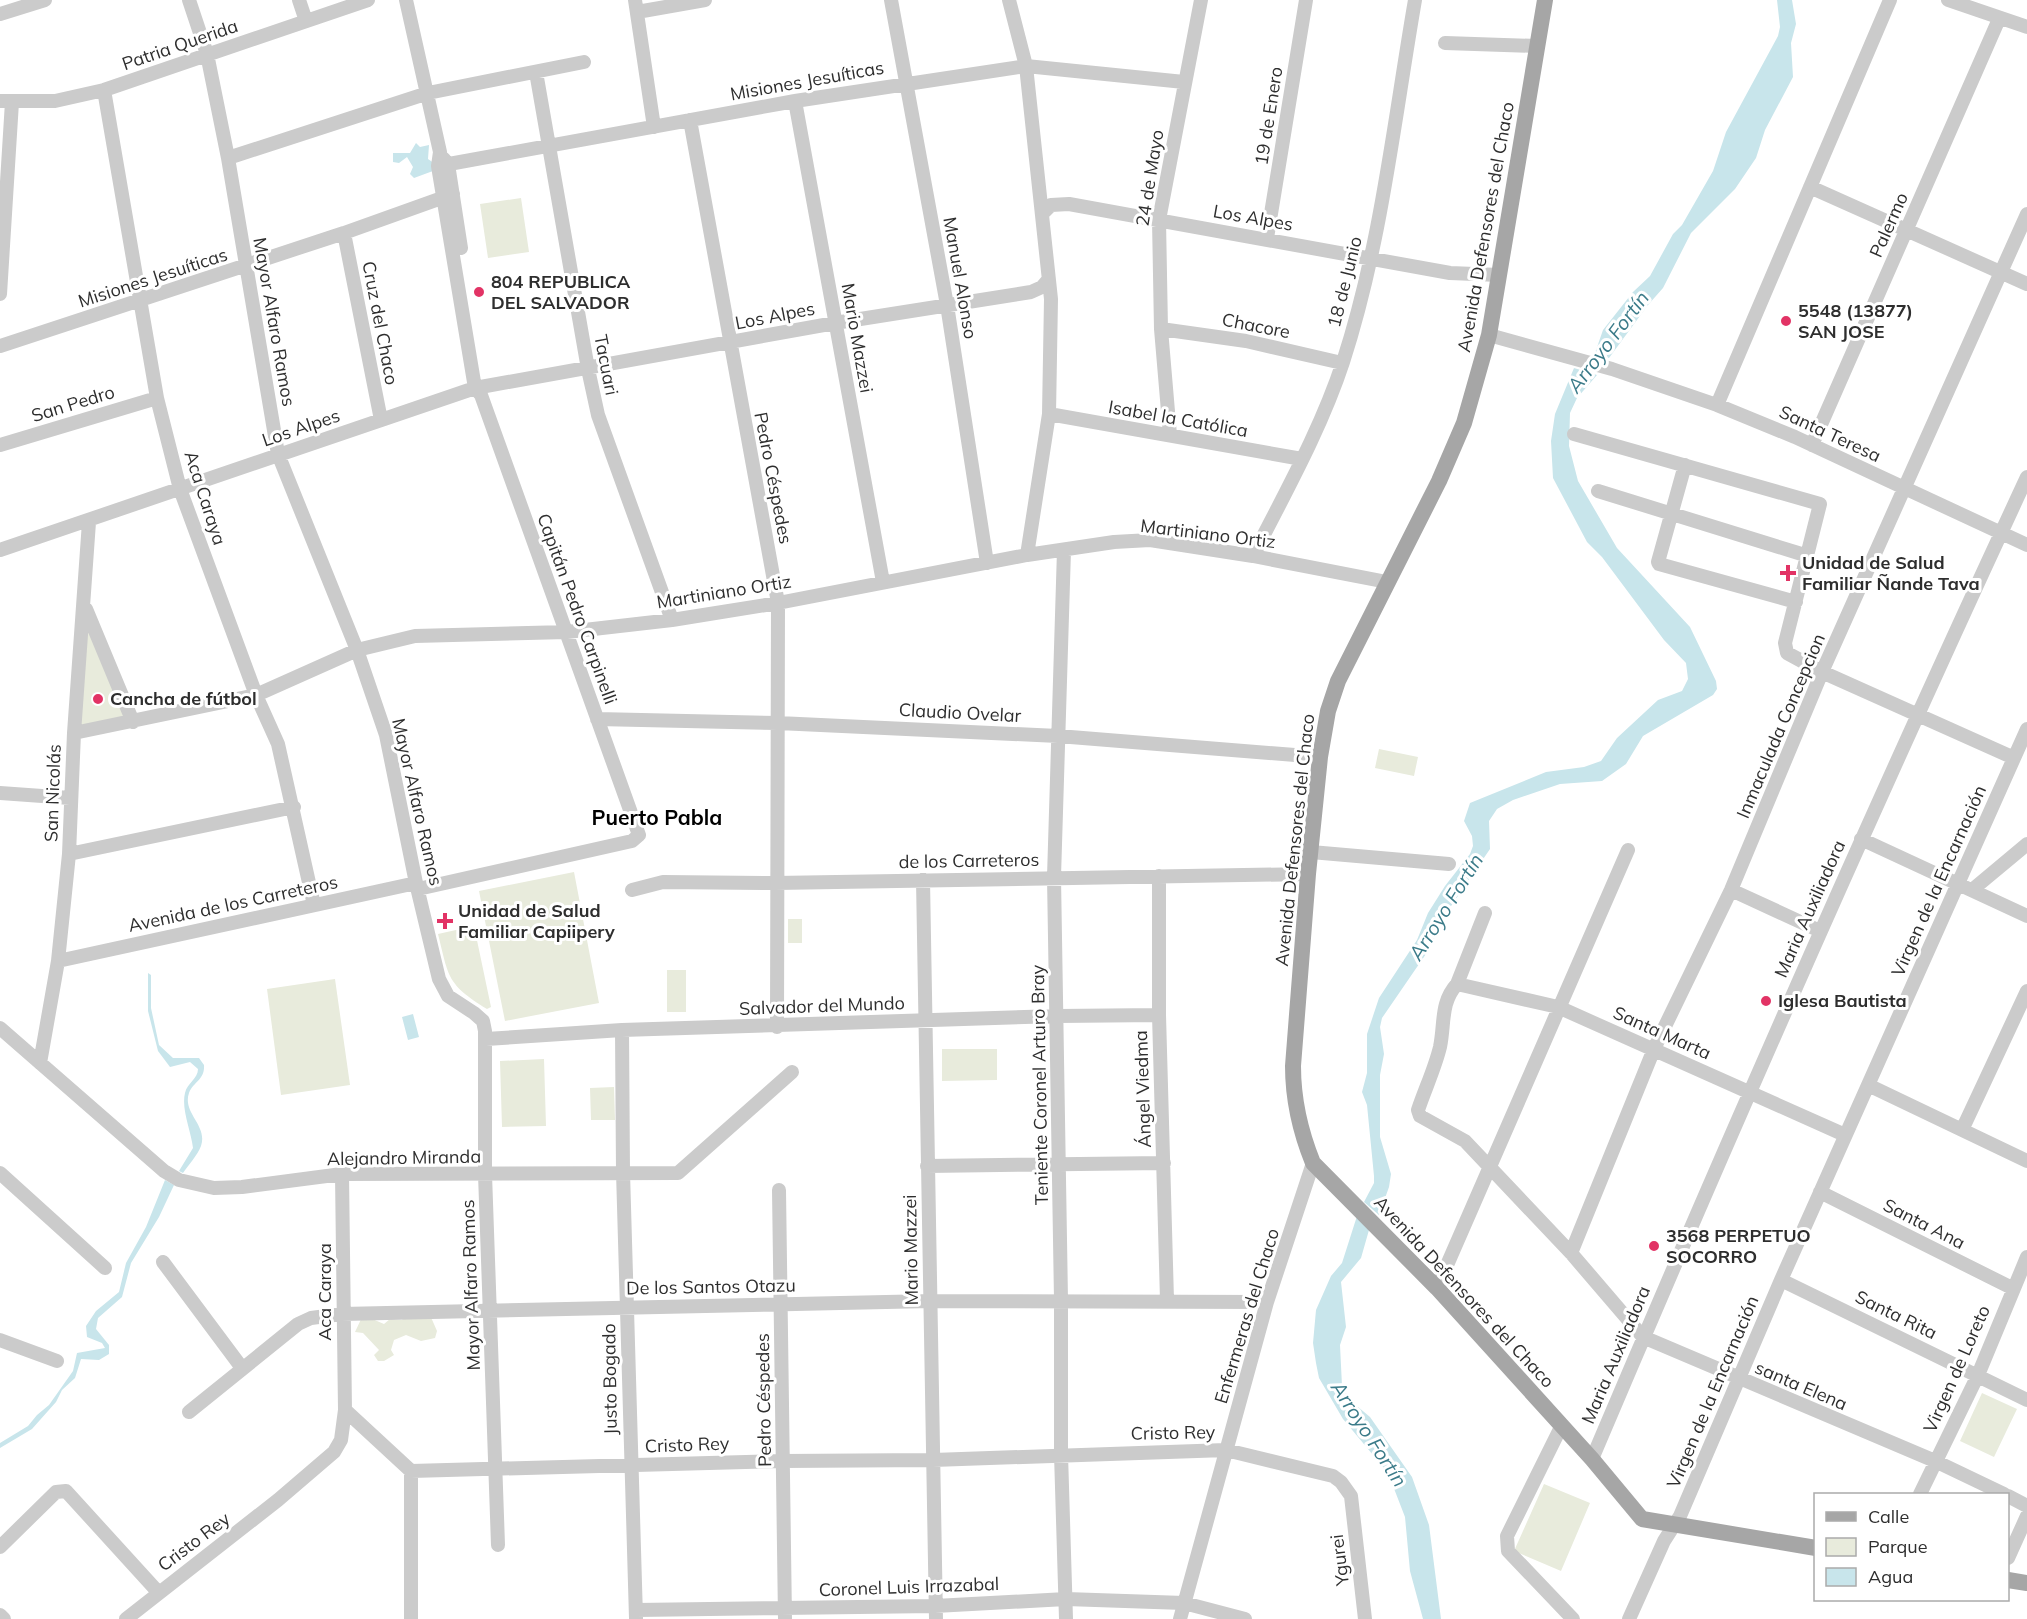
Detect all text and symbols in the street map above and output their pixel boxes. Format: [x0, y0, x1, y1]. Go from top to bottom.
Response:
street label: Patria Querida [119, 14, 241, 75]
street label: Misiones Jesuíticas [728, 56, 886, 105]
street label: 19 de Enero [1249, 65, 1288, 167]
street label: Avenida Defensores del Chaco [1452, 100, 1519, 354]
street label: 24 de Mayo [1131, 128, 1168, 228]
street label: Palermo [1864, 189, 1913, 261]
street label: Los Alpes [1211, 199, 1295, 236]
street label: Manuel Alonso [938, 215, 983, 341]
street label: 18 de Junio [1322, 234, 1367, 330]
street label: Mayor Alfaro Ramos [248, 236, 301, 408]
street label: Misiones Jesuíticas [75, 243, 230, 313]
street label: Cruz del Chaco [357, 259, 404, 387]
place label: 804 REPUBLICA DEL SALVADOR [491, 270, 631, 314]
street label: Mario Mazzei [837, 281, 878, 395]
marker: 804 REPUBLICA DEL SALVADOR [472, 285, 486, 299]
water label: Arroyo Fortín [1561, 286, 1654, 398]
street label: Los Alpes [733, 297, 817, 334]
place label: 5548 (13877) SAN JOSE [1798, 299, 1913, 343]
street label: Chacore [1220, 308, 1292, 343]
marker: 5548 (13877) SAN JOSE [1779, 314, 1793, 328]
street label: Tacuari [589, 333, 624, 397]
street label: San Pedro [28, 380, 117, 427]
street label: Isabel la Católica [1107, 395, 1250, 442]
street label: Santa Teresa [1776, 400, 1885, 467]
street label: Los Alpes [259, 404, 343, 452]
street label: Pedro Céspedes [749, 410, 798, 546]
street label: Aca Caraya [179, 448, 231, 548]
street label: Capitán Pedro Carpinelli [532, 510, 623, 707]
street label: Martiniano Ortiz [1139, 514, 1277, 553]
place label: Unidad de Salud Familiar Ñande Tava [1802, 551, 1980, 595]
marker: Unidad de Salud Familiar Ñande Tava [1779, 564, 1797, 582]
street label: Martiniano Ortiz [655, 570, 793, 613]
street label: Inmaculada Concepcion [1731, 630, 1830, 822]
place label: Cancha de fútbol [110, 687, 257, 710]
marker: Cancha de fútbol [91, 692, 105, 706]
street label: Claudio Ovelar [898, 698, 1022, 727]
street label: Avenida Defensores del Chaco [1270, 713, 1319, 967]
street label: Mayor Alfaro Ramos [387, 716, 448, 888]
street label: San Nicolás [39, 744, 66, 842]
street label: Virgen de la Encarnación [1886, 782, 1991, 980]
district label: Puerto Pabla [592, 804, 722, 830]
street label: Maria Auxiliadora [1769, 837, 1850, 981]
street label: de los Carreteros [898, 848, 1040, 873]
water label: Arroyo Fortín [1402, 849, 1488, 966]
street label: Avenida de los Carreteros [126, 870, 340, 937]
place label: Unidad de Salud Familiar Capiipery [458, 899, 615, 943]
marker: Unidad de Salud Familiar Capiipery [436, 912, 454, 930]
street label: Teniente Coronel Arturo Bray [1026, 964, 1053, 1205]
place label: Iglesa Bautista [1778, 989, 1907, 1012]
street label: Salvador del Mundo [739, 991, 905, 1020]
marker: Iglesa Bautista [1759, 994, 1773, 1008]
street label: Santa Marta [1610, 1001, 1715, 1064]
street label: Ángel Viedma [1129, 1030, 1156, 1148]
street label: Alejandro Miranda [327, 1145, 481, 1170]
street label: Avenida Defensores del Chaco [1369, 1191, 1559, 1392]
street label: Santa Ana [1879, 1193, 1969, 1254]
street label: Mario Mazzei [898, 1194, 923, 1306]
street label: Mayor Alfaro Ramos [456, 1199, 485, 1371]
place label: 3568 PERPETUO SOCORRO [1666, 1224, 1811, 1268]
street label: Enfermeras del Chaco [1209, 1225, 1284, 1406]
marker: 3568 PERPETUO SOCORRO [1647, 1239, 1661, 1253]
street label: Aca Caraya [313, 1243, 336, 1341]
street label: De los Santos Otazu [626, 1274, 796, 1299]
street label: Maria Auxiliadora [1576, 1282, 1655, 1427]
street label: Santa Rita [1852, 1285, 1941, 1344]
street label: Virgen de la Encarnación [1662, 1292, 1764, 1492]
street label: Virgen de Loreto [1918, 1301, 1995, 1436]
street label: Justo Bogado [597, 1323, 622, 1435]
street label: Pedro Céspedes [751, 1333, 776, 1467]
street label: santa Elena [1752, 1356, 1851, 1415]
water label: Arroyo Fortín [1325, 1375, 1413, 1491]
street label: Cristo Rey [1130, 1420, 1216, 1445]
street label: Cristo Rey [644, 1432, 730, 1457]
legend [1814, 1493, 2009, 1601]
text: Calle [1868, 1505, 1909, 1528]
street label: Cristo Rey [153, 1507, 235, 1576]
street label: Ygurei [1325, 1533, 1354, 1588]
text: Parque [1868, 1535, 1927, 1558]
text: Agua [1868, 1565, 1913, 1588]
street label: Coronel Luis Irrazabal [818, 1572, 999, 1601]

